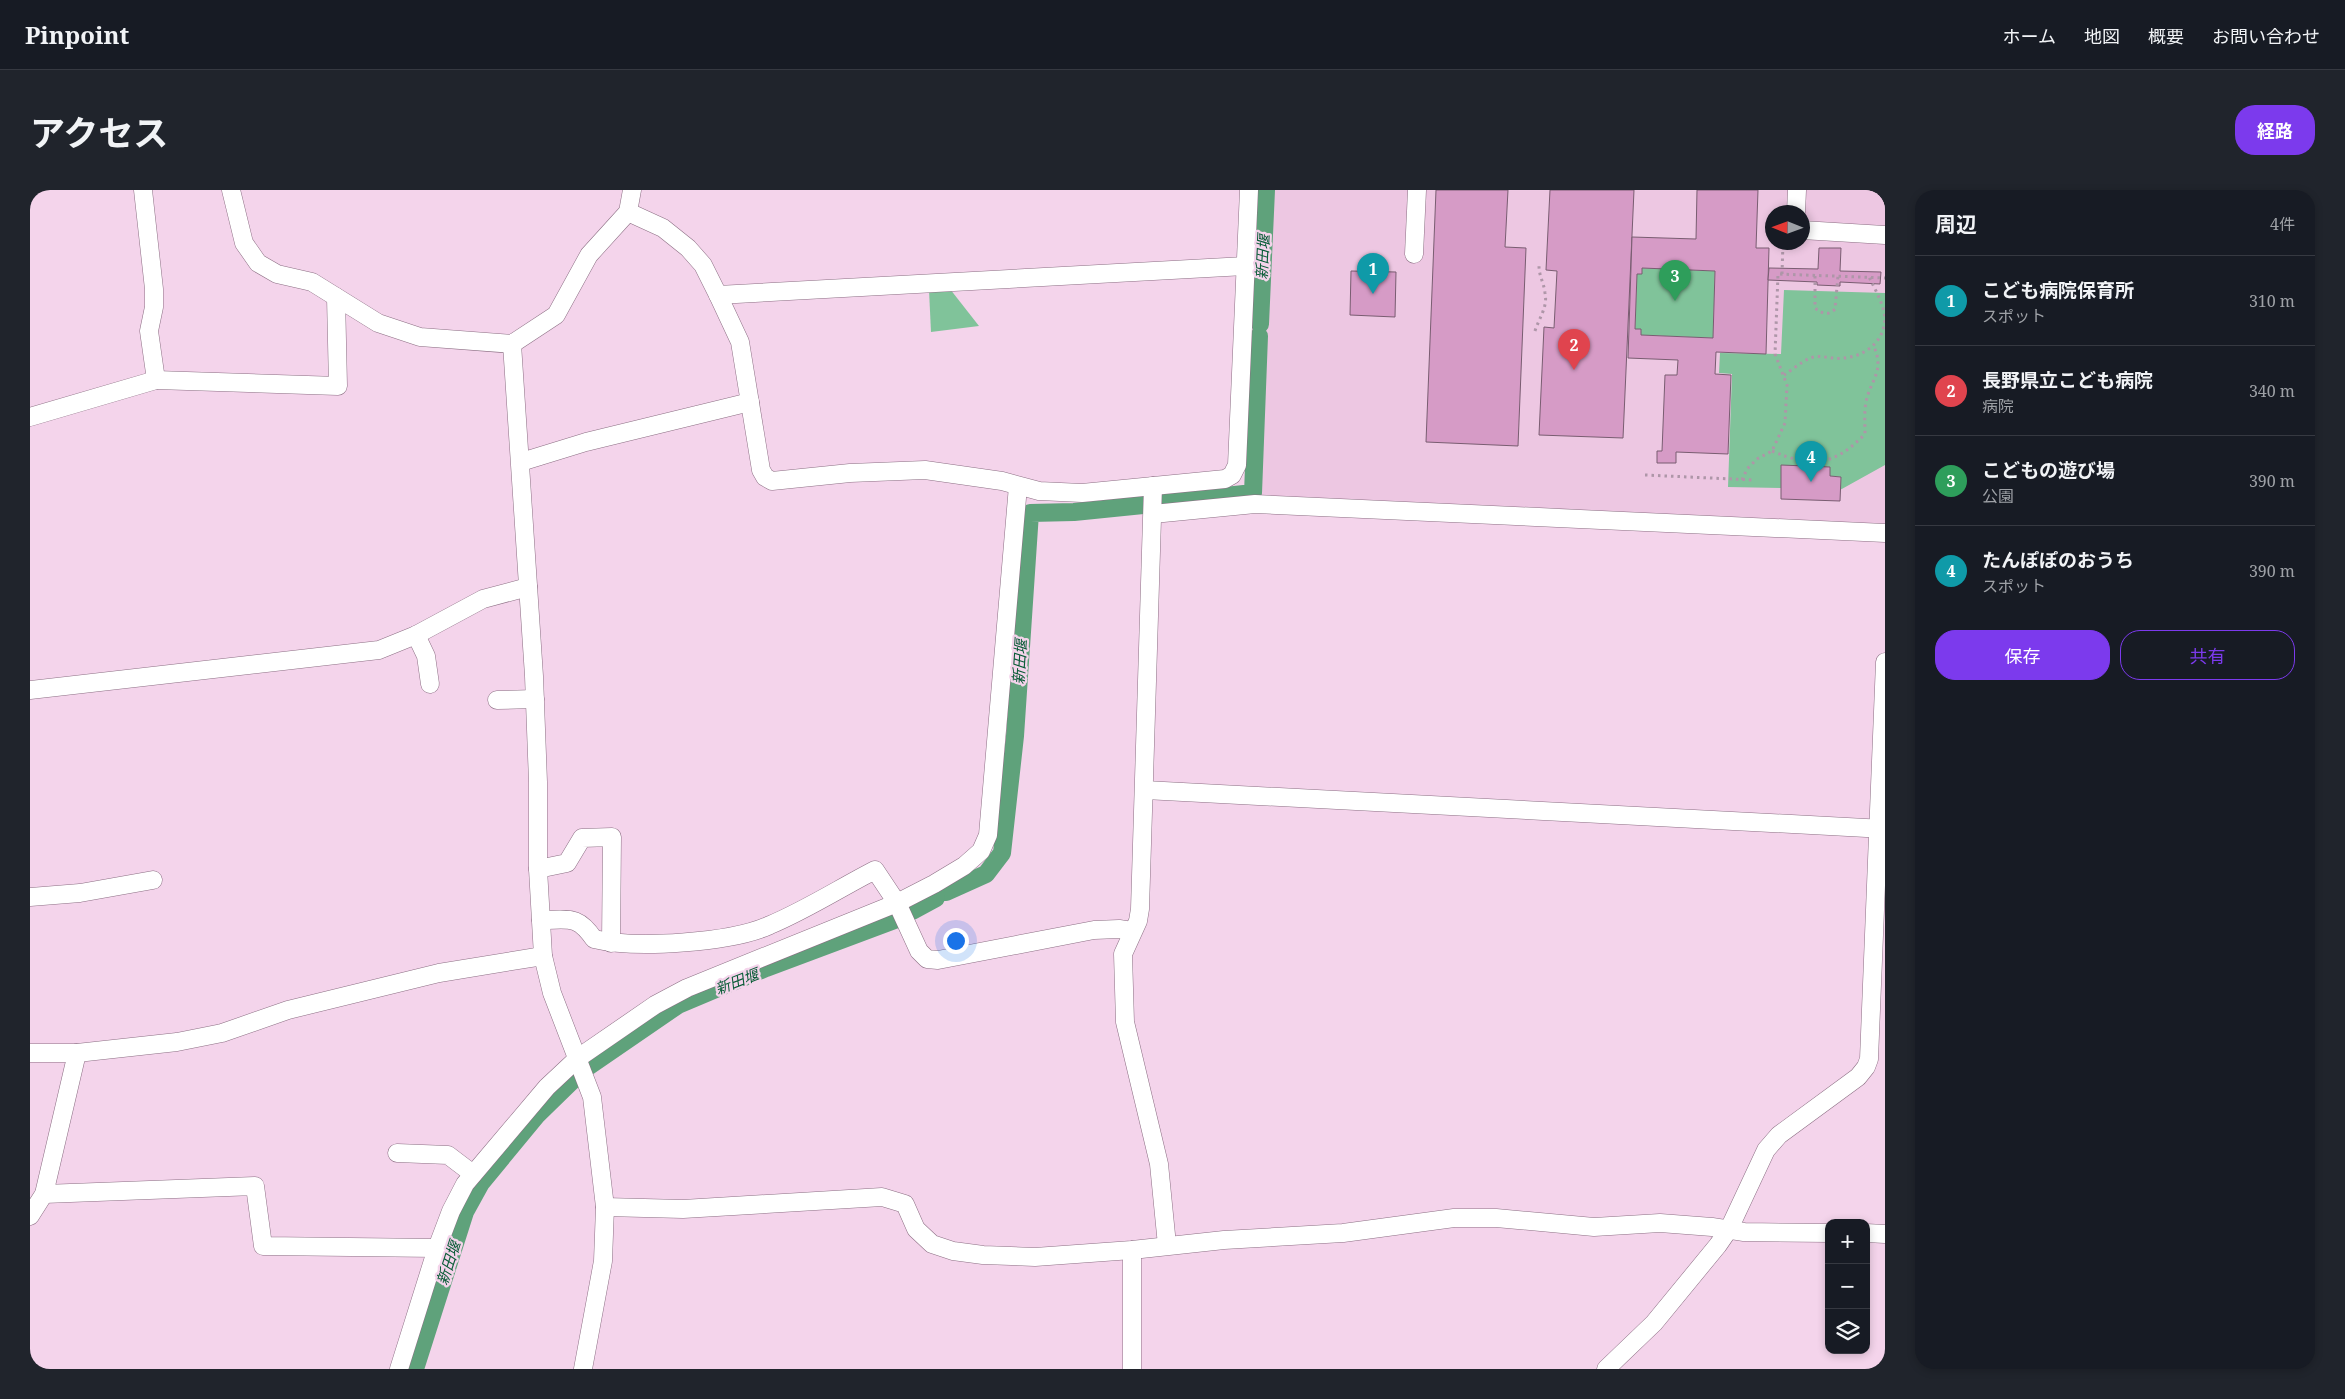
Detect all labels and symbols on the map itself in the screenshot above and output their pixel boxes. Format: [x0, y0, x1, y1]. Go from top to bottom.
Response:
north arrow [1765, 205, 1810, 250]
water label: 新田堰 [1251, 231, 1273, 280]
pin: 1 [1357, 253, 1389, 294]
pin: 3 [1659, 260, 1691, 301]
pin: 2 [1558, 329, 1590, 370]
pin: 4 [1795, 441, 1827, 482]
water label: 新田堰 [1007, 636, 1031, 685]
your location [943, 928, 969, 954]
water label: 新田堰 [712, 963, 764, 998]
water label: 新田堰 [432, 1235, 465, 1287]

